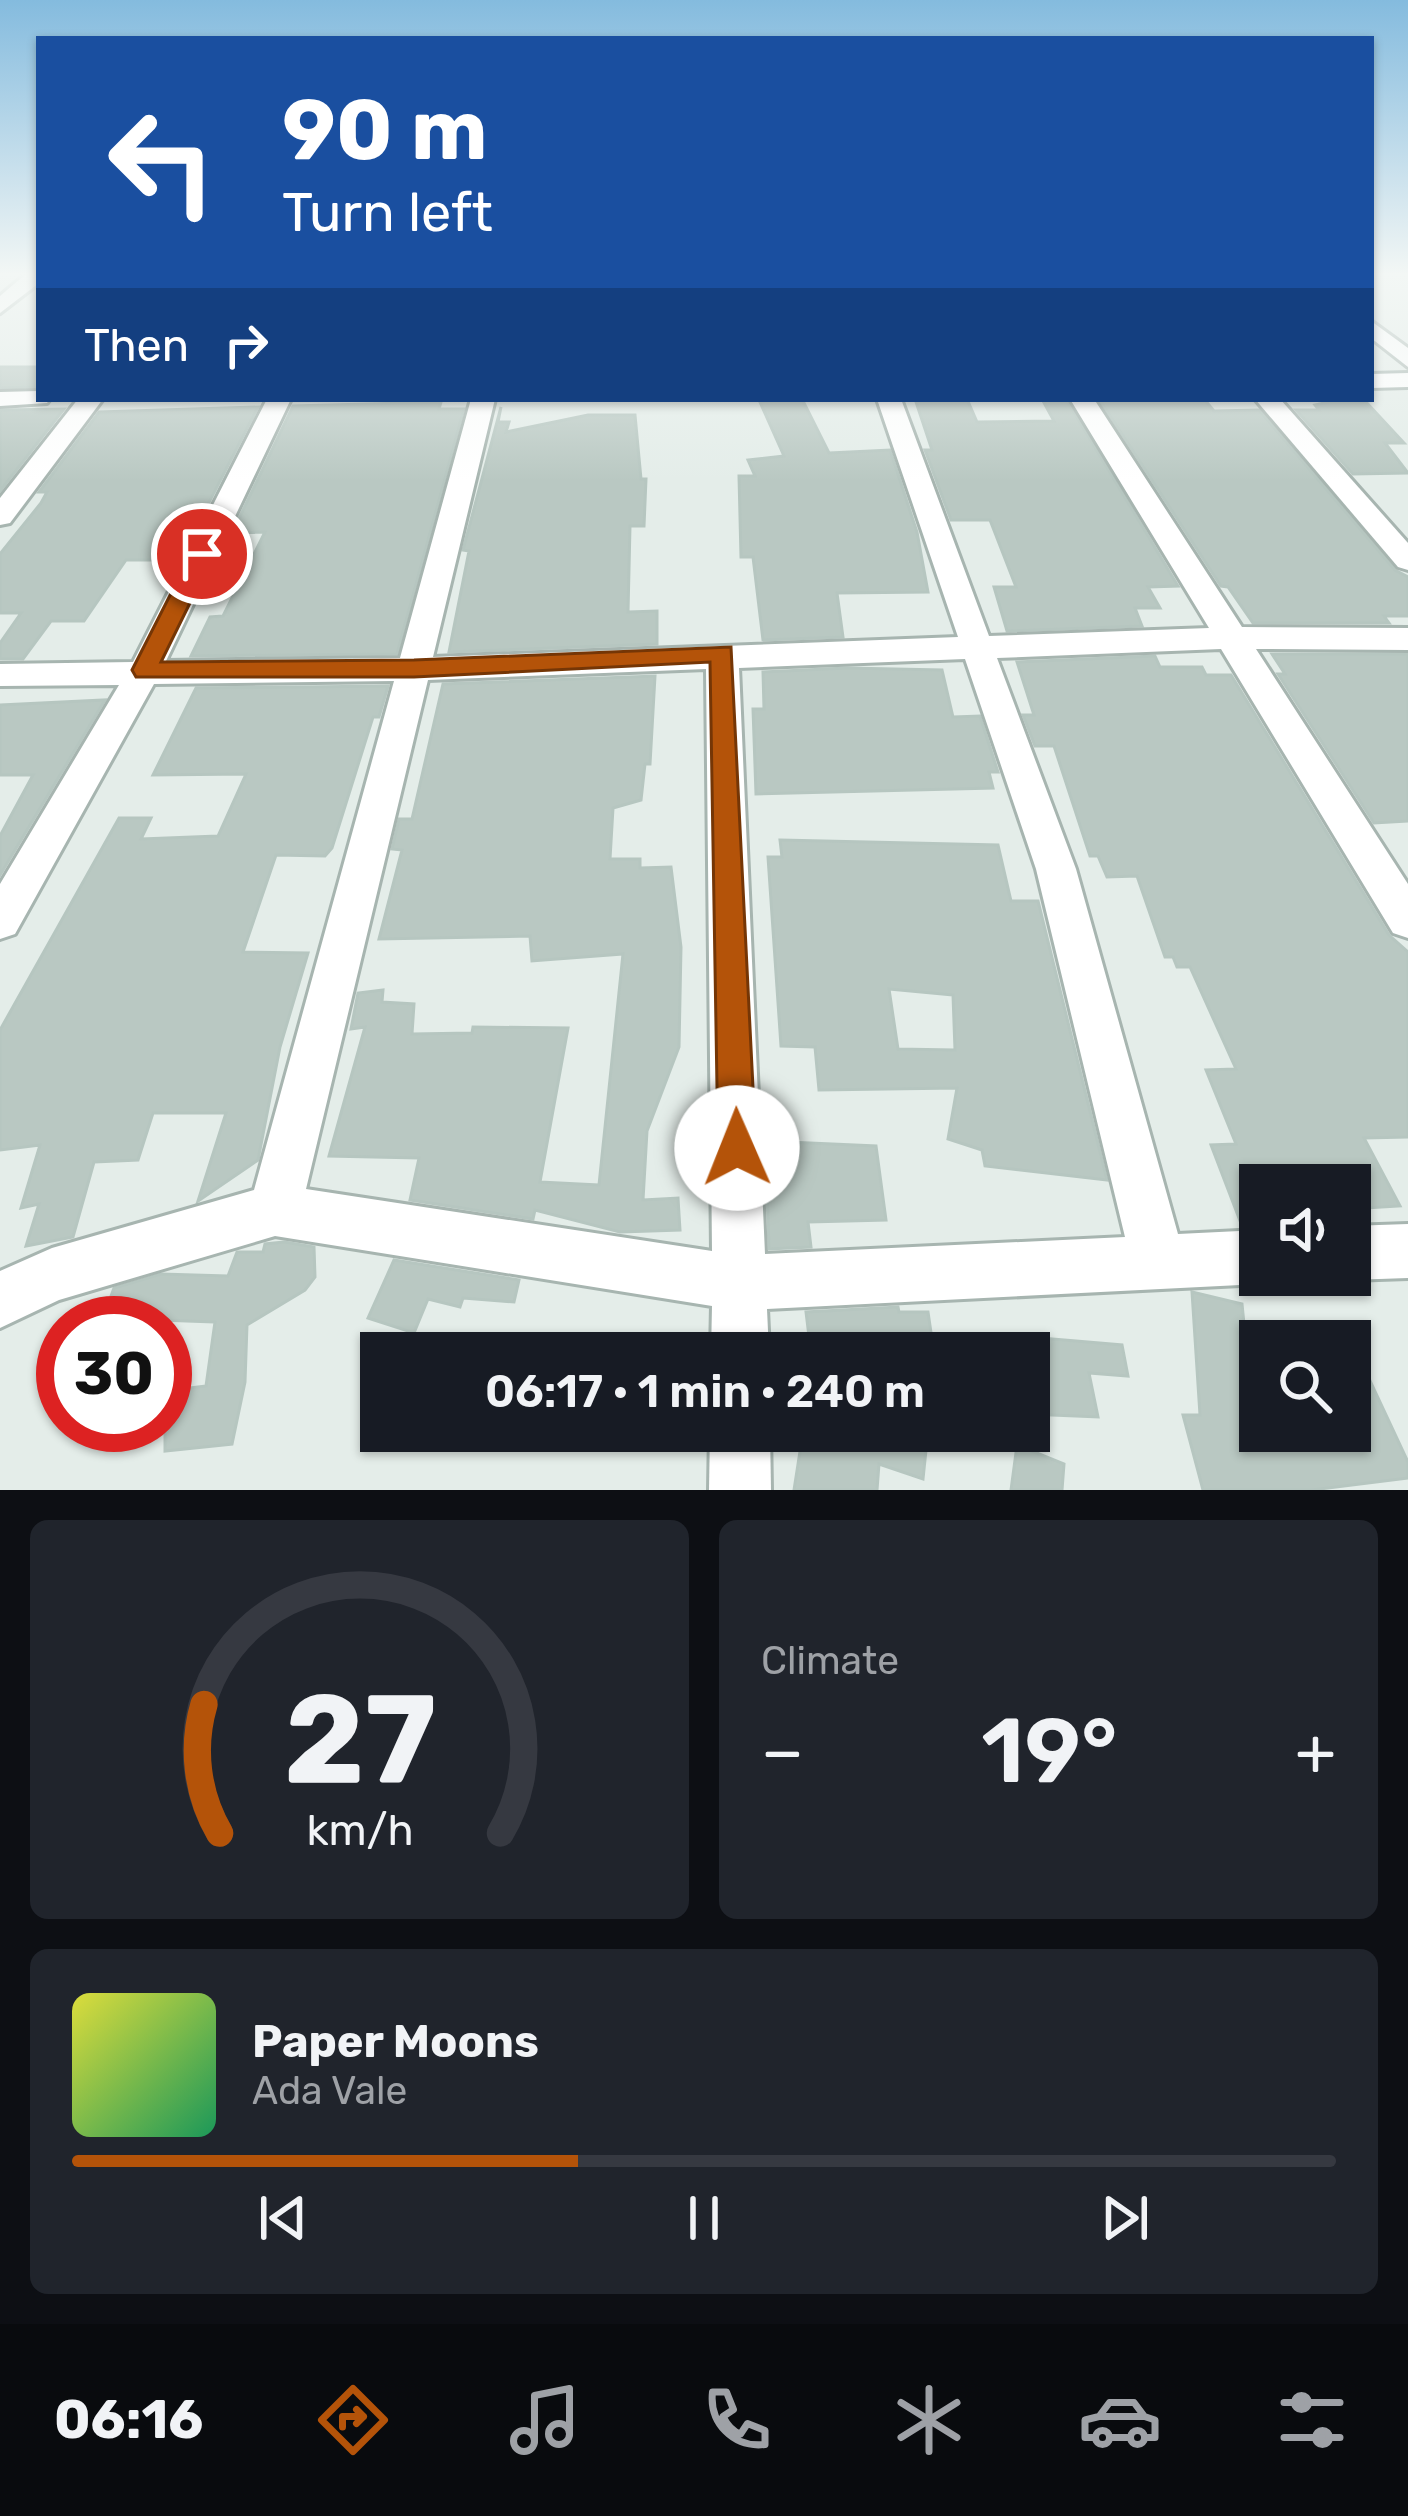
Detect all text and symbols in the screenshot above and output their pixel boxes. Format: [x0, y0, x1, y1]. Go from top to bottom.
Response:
text: 90 m [282, 80, 488, 180]
icon: left [84, 84, 240, 240]
text: Turn left [282, 181, 493, 245]
icon: right [213, 312, 279, 378]
text: Then [84, 319, 189, 372]
pin [151, 503, 253, 605]
icon: arrive [169, 521, 235, 587]
position arrow [674, 1085, 800, 1211]
map controls [1239, 1164, 1371, 1452]
button: sound [1239, 1164, 1371, 1296]
speed limit sign: 30 [36, 1296, 192, 1452]
button: search [1239, 1320, 1371, 1452]
text: 06:17 · 1 min · 240 m [485, 1365, 925, 1418]
text: Climate [761, 1638, 899, 1684]
text: 27 [283, 1665, 436, 1813]
text: 19° [981, 1698, 1117, 1805]
text: − [761, 1712, 804, 1791]
text: + [1295, 1712, 1336, 1791]
text: km/h [306, 1804, 413, 1855]
text: Paper Moons [252, 2015, 539, 2068]
text: Ada Vale [252, 2068, 407, 2114]
icon: previous [250, 2185, 316, 2251]
icon: pause [671, 2185, 737, 2251]
icon: next [1092, 2185, 1158, 2251]
icon: directions [311, 2378, 395, 2462]
icon: music [503, 2378, 587, 2462]
icon: phone [695, 2378, 779, 2462]
icon: climate [887, 2378, 971, 2462]
icon: car [1078, 2378, 1162, 2462]
icon: filters [1270, 2378, 1354, 2462]
text: 06:16 [54, 2388, 204, 2452]

